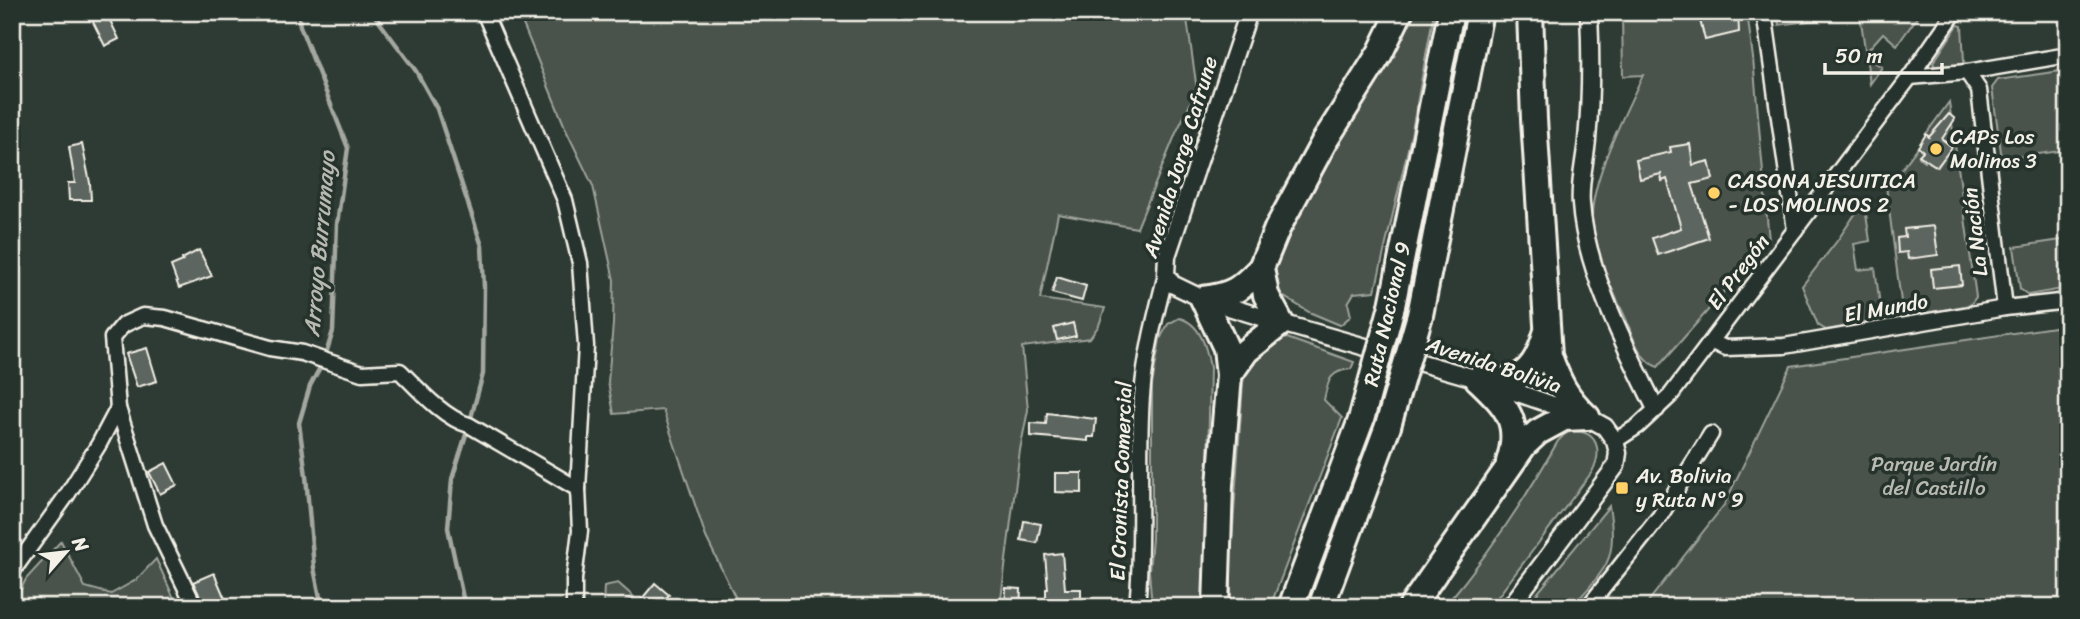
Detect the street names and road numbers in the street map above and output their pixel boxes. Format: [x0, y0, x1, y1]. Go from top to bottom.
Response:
street label: Avenida Jorge Cafrune [1131, 51, 1229, 264]
street label: La Nación [1951, 185, 1999, 279]
street label: El Pregón [1696, 225, 1780, 319]
street label: Ruta Nacional 9 [1352, 238, 1422, 390]
street label: El Mundo [1841, 282, 1931, 334]
street label: Avenida Bolivia [1420, 325, 1567, 405]
street label: El Cronista Comercial [1099, 380, 1144, 581]

